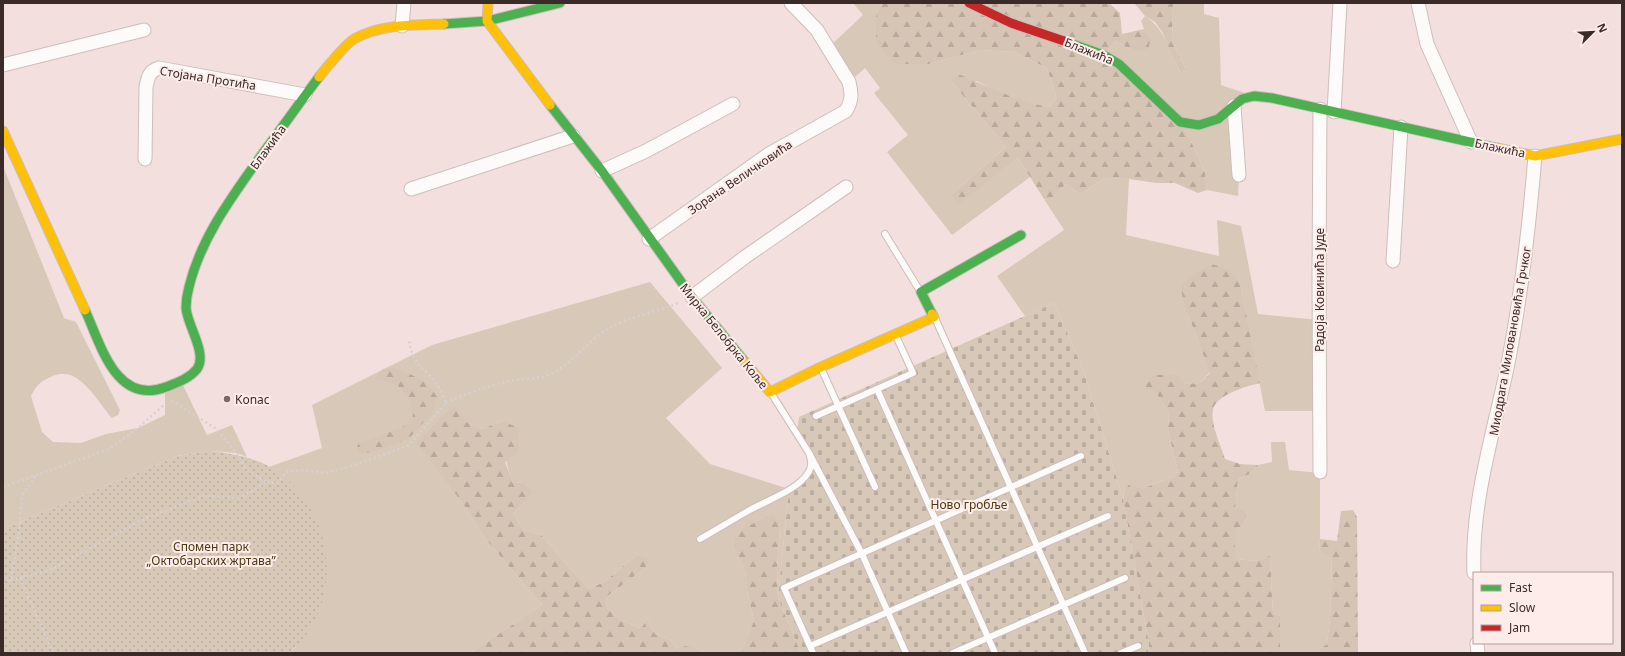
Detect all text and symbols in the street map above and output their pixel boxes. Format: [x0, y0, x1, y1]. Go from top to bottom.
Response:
north arrow [1573, 12, 1613, 52]
text: N [1594, 21, 1611, 35]
street label: Блажића [1062, 33, 1116, 69]
street label: Стојана Протића [159, 62, 257, 94]
street label: Блажића [246, 121, 290, 173]
street label: Блажића [1473, 134, 1527, 162]
street label: Зорана Величковића [684, 136, 796, 218]
street label: Радоја Ковинића Јуде [1311, 228, 1328, 352]
street label: Миодрага Миловановића Грчког [1485, 245, 1535, 437]
street label: Мирка Белобрка Коље [676, 280, 772, 393]
place label: Konac [235, 391, 270, 408]
marker: Konac [222, 394, 232, 404]
park label: Ново гробље [931, 496, 1008, 513]
park label: Спомен парк „Октобарских жртава” [146, 538, 276, 569]
legend [1473, 572, 1613, 644]
text: Fast [1509, 579, 1533, 596]
text: Slow [1509, 599, 1536, 616]
text: Jam [1508, 619, 1530, 636]

